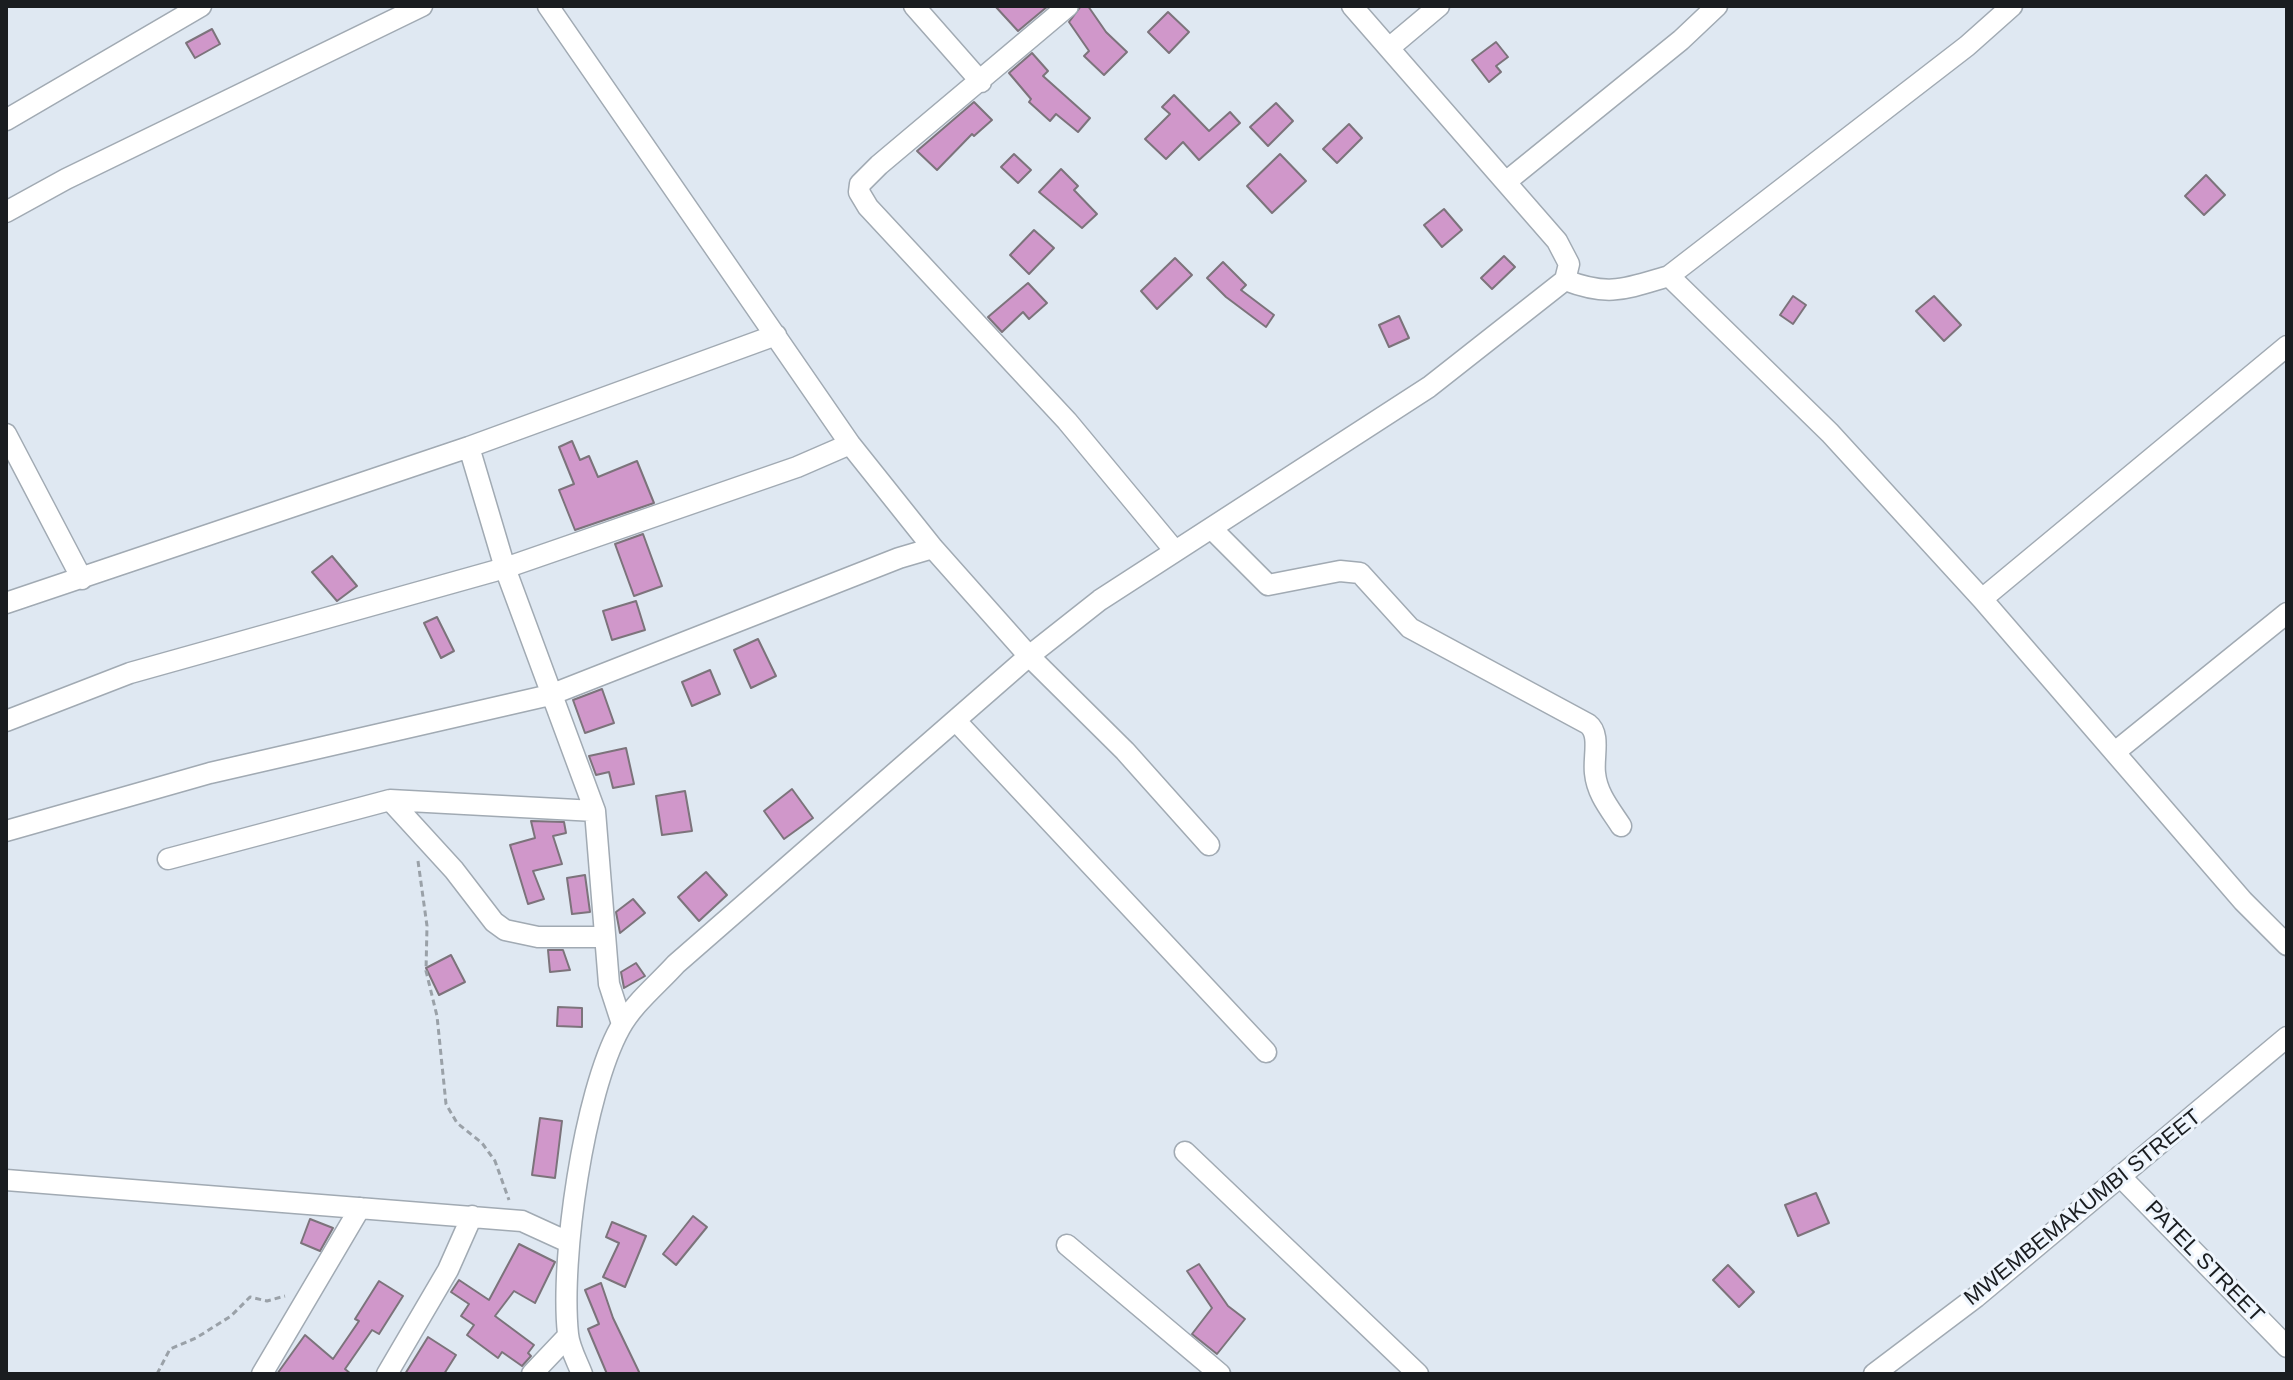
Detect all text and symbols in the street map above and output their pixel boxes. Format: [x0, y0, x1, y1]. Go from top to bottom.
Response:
street label: MWEMBEMAKUMBI STREET [1959, 1104, 2207, 1312]
street label: PATEL STREET [2139, 1196, 2269, 1328]

